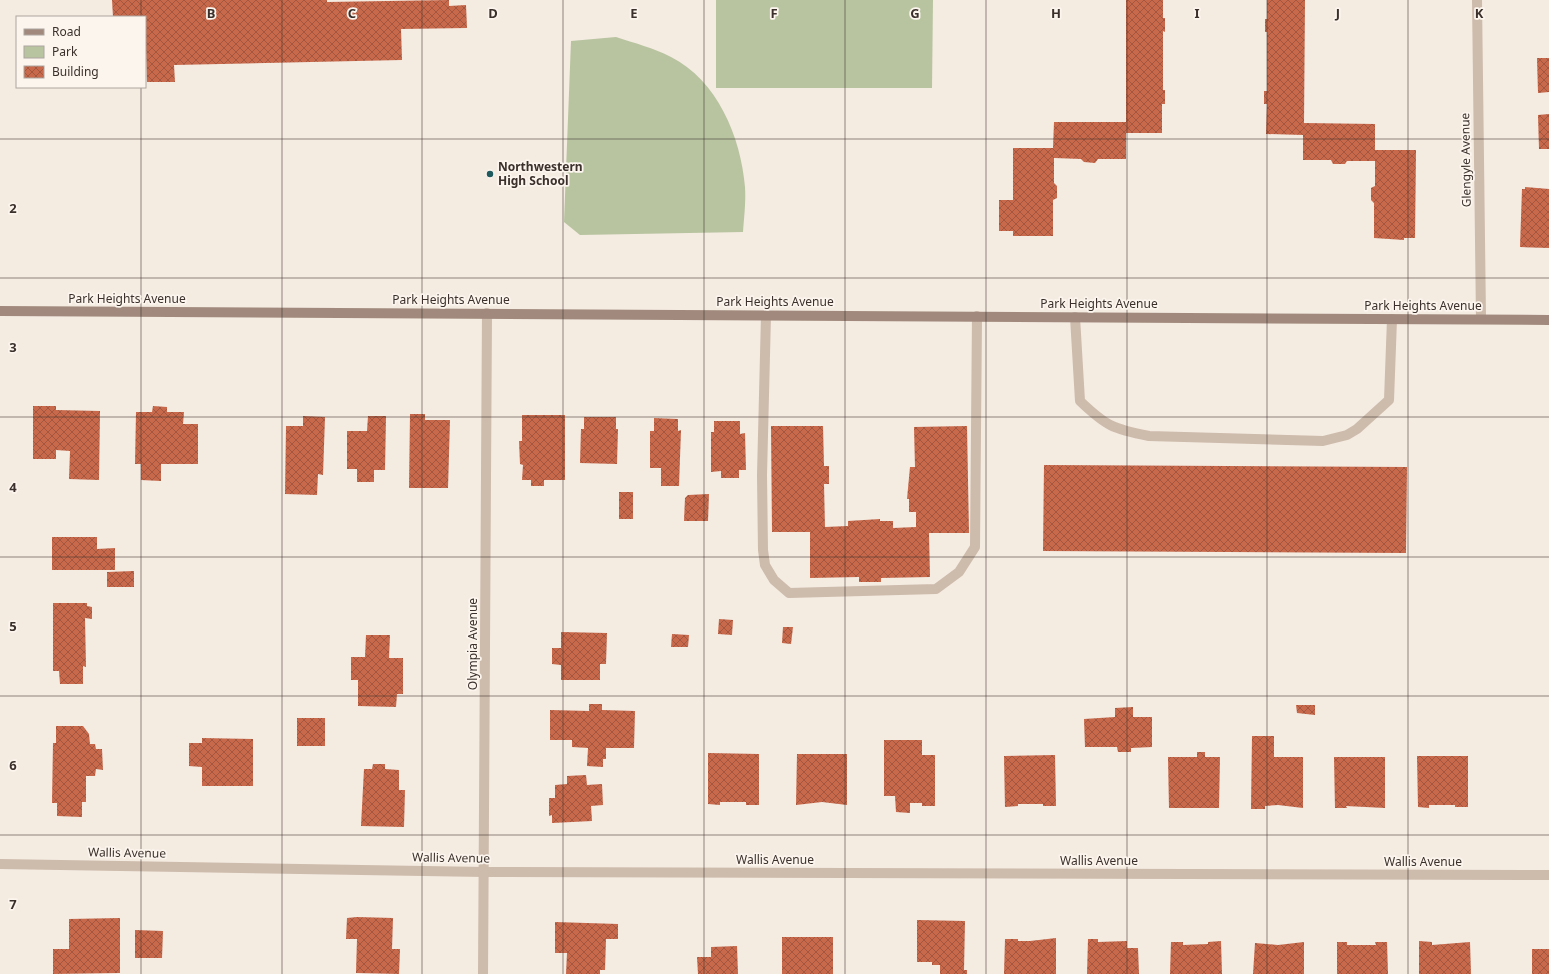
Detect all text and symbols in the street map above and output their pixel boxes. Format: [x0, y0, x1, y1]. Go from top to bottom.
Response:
text: B [207, 4, 215, 22]
text: C [348, 4, 356, 22]
text: D [488, 4, 498, 22]
text: E [630, 4, 638, 22]
text: F [770, 4, 778, 22]
text: G [910, 4, 920, 22]
text: H [1051, 4, 1061, 22]
text: I [1194, 4, 1200, 22]
text: J [1335, 4, 1340, 22]
text: K [1475, 4, 1484, 22]
legend [16, 16, 146, 88]
text: Road [52, 23, 81, 40]
text: Park [52, 43, 78, 60]
text: Building [52, 63, 99, 80]
street label: Glengyle Avenue [1456, 112, 1475, 207]
place label: Northwestern High School [498, 158, 583, 189]
marker: Northwestern High School [485, 169, 495, 179]
text: 2 [9, 199, 17, 217]
street label: Park Heights Avenue [68, 290, 186, 307]
street label: Park Heights Avenue [392, 291, 510, 308]
street label: Park Heights Avenue [716, 293, 834, 310]
street label: Park Heights Avenue [1040, 295, 1158, 312]
street label: Park Heights Avenue [1364, 297, 1482, 314]
text: 3 [9, 338, 17, 356]
text: 4 [9, 478, 17, 496]
street label: Olympia Avenue [464, 598, 481, 690]
text: 5 [9, 617, 17, 635]
text: 6 [9, 756, 17, 774]
street label: Wallis Avenue [88, 843, 166, 862]
street label: Wallis Avenue [412, 848, 490, 867]
street label: Wallis Avenue [736, 851, 814, 868]
street label: Wallis Avenue [1060, 852, 1138, 869]
street label: Wallis Avenue [1384, 853, 1462, 870]
text: 7 [9, 895, 17, 913]

